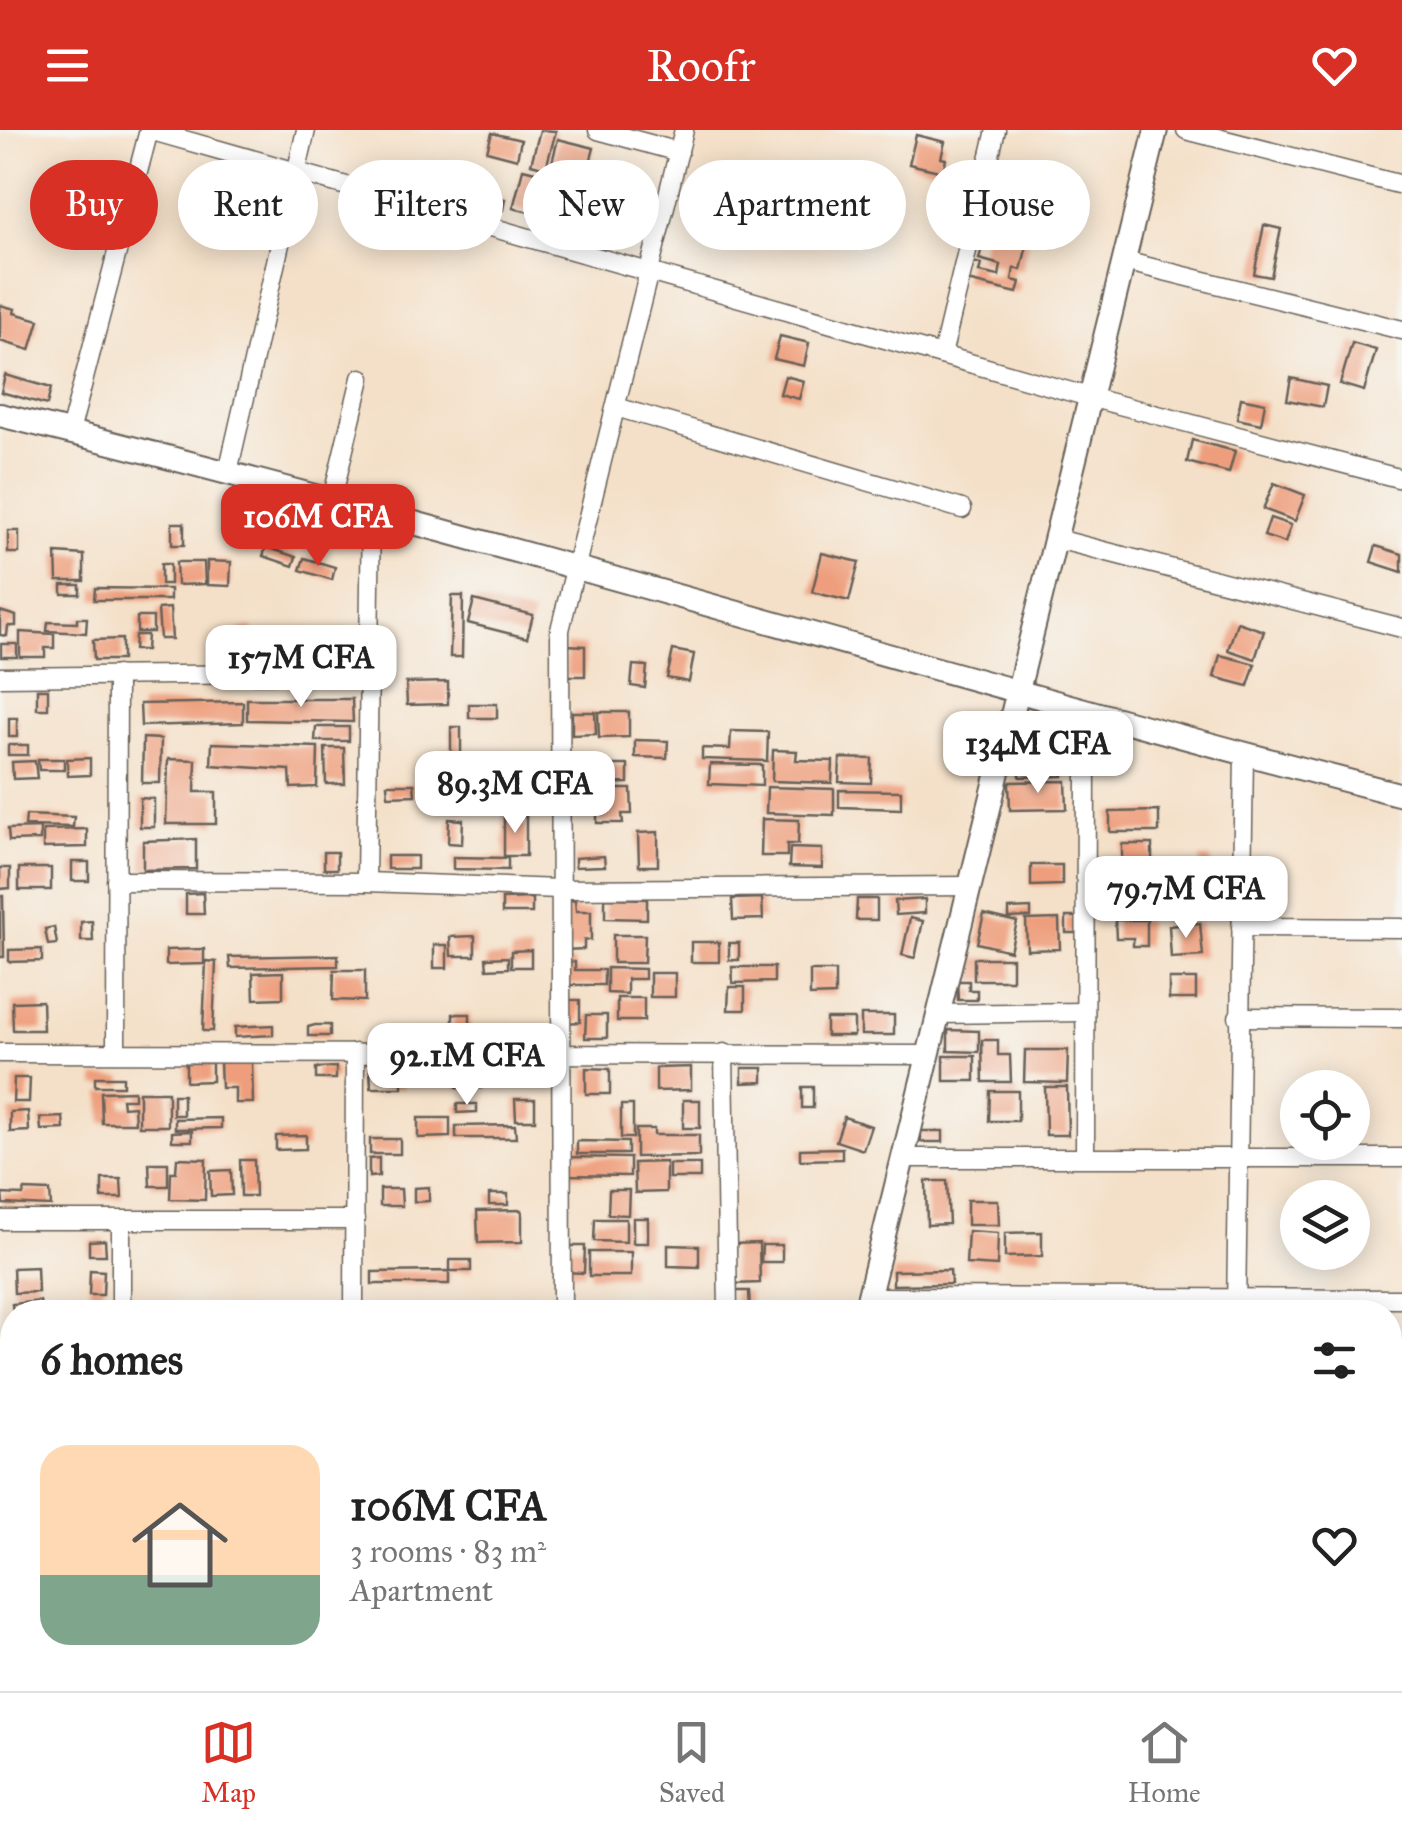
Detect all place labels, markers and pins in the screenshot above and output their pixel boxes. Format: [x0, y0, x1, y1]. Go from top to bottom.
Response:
pin: 106M CFA [215, 484, 421, 569]
pin: 157M CFA [198, 625, 404, 710]
pin: 134M CFA [935, 711, 1141, 796]
pin: 89.3M CFA [401, 751, 629, 836]
pin: 79.7M CFA [1072, 856, 1300, 941]
pin: 92.1M CFA [353, 1023, 581, 1108]

